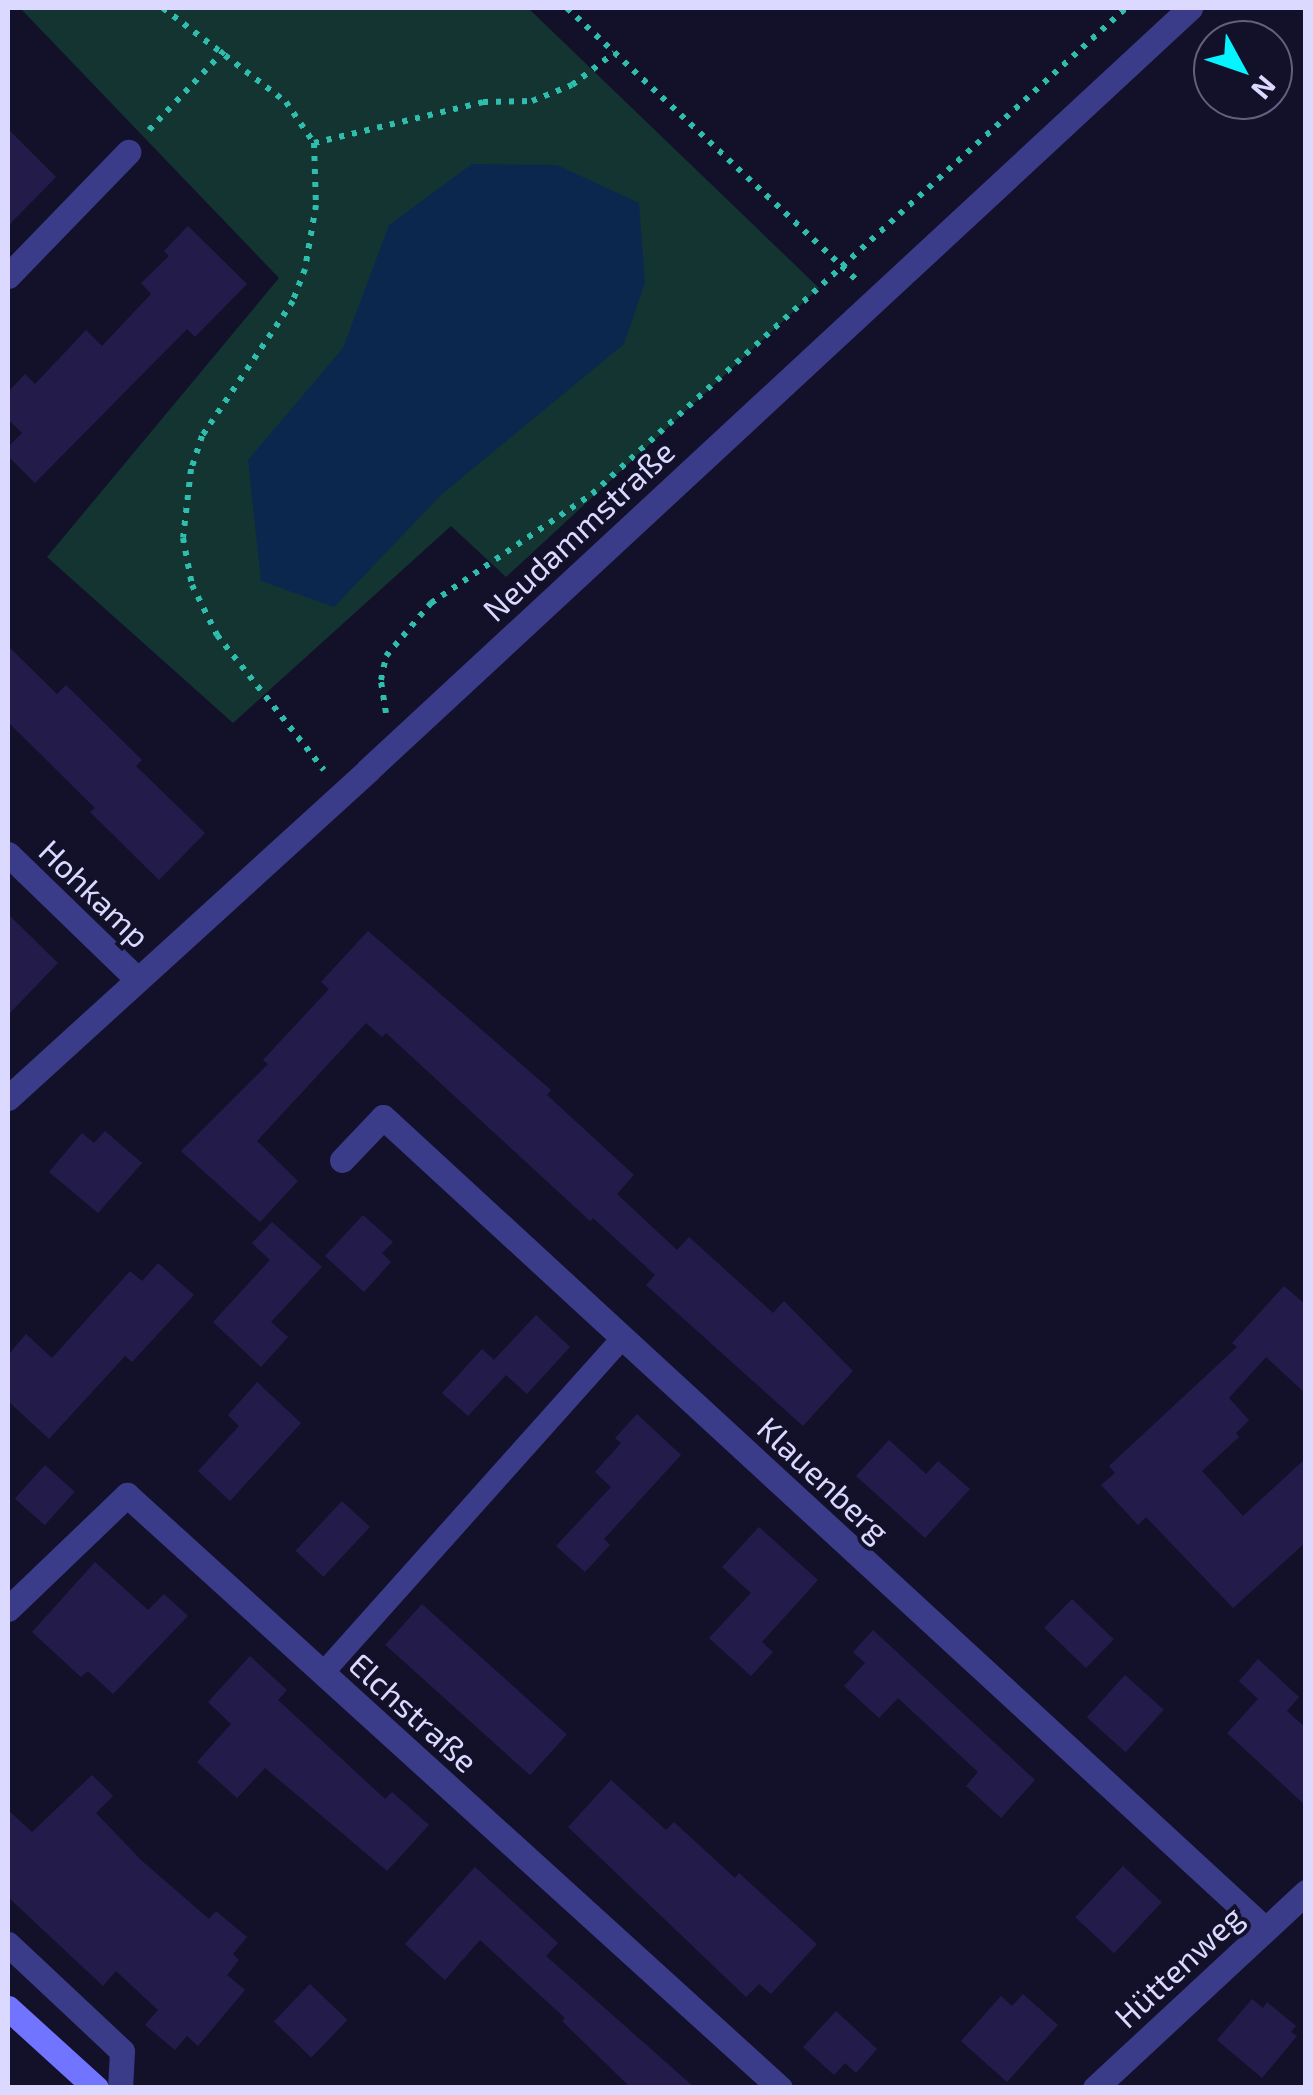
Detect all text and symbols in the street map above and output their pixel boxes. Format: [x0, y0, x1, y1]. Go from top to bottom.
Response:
north arrow [1193, 20, 1293, 120]
text: N [1245, 69, 1284, 107]
street label: Neudammstraße [474, 432, 682, 628]
street label: Hohkamp [32, 831, 158, 955]
street label: Klauenberg [750, 1408, 898, 1550]
street label: Elchstraße [342, 1644, 486, 1780]
street label: Hüttenweg [1106, 1897, 1250, 2035]

